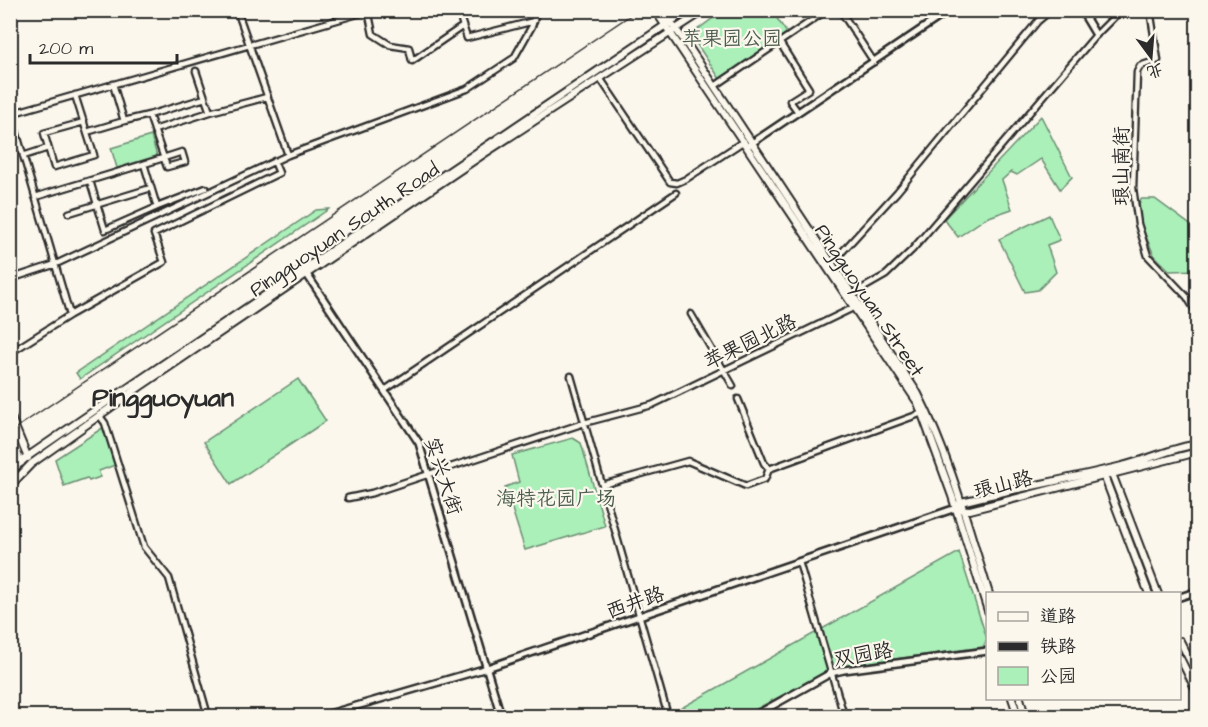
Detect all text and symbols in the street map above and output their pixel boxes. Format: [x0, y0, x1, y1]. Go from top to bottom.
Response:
park label: 苹果园公园 [682, 25, 782, 53]
scale bar [30, 27, 177, 65]
north arrow [1121, 27, 1181, 87]
text: 200 m [39, 36, 93, 61]
text: 北 [1144, 58, 1166, 83]
street label: 琅山南街 [1108, 126, 1136, 206]
street label: Pingguoyuan South Road [244, 156, 446, 305]
street label: Pingguoyuan Street [807, 219, 931, 383]
street label: 苹果园北路 [699, 307, 802, 376]
district label: Pingguoyuan [92, 380, 234, 419]
street label: 实兴大街 [417, 434, 469, 519]
street label: 琅山路 [971, 464, 1037, 506]
park label: 海特花园广场 [496, 485, 616, 513]
street label: 西井路 [602, 580, 669, 626]
legend [986, 592, 1181, 700]
text: 道路 [1040, 604, 1076, 629]
text: 铁路 [1040, 634, 1076, 659]
street label: 双园路 [831, 636, 896, 674]
text: 公园 [1040, 664, 1076, 689]

